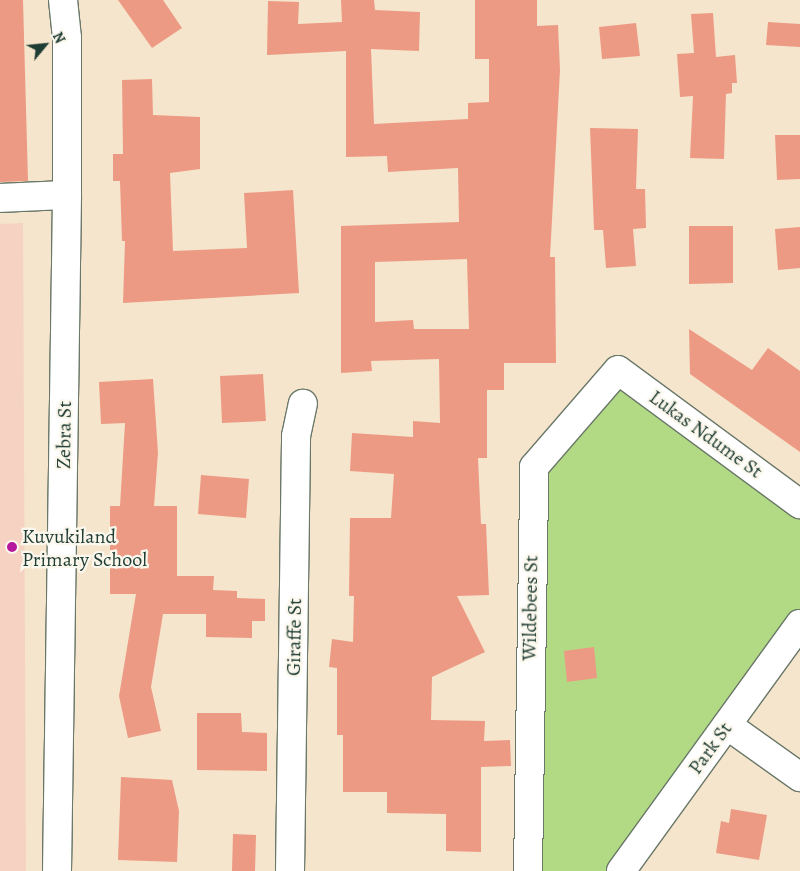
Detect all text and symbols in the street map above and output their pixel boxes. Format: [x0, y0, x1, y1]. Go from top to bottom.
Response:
north arrow [20, 20, 70, 70]
text: N [48, 29, 69, 47]
street label: Lukas Ndume St [645, 385, 767, 483]
street label: Zebra St [51, 401, 77, 469]
place label: Kuvukiland Primary School [22, 524, 147, 571]
marker: Kuvukiland Primary School [6, 541, 18, 553]
street label: Wildebees St [517, 555, 543, 661]
street label: Giraffe St [281, 598, 307, 676]
street label: Park St [683, 717, 737, 779]

